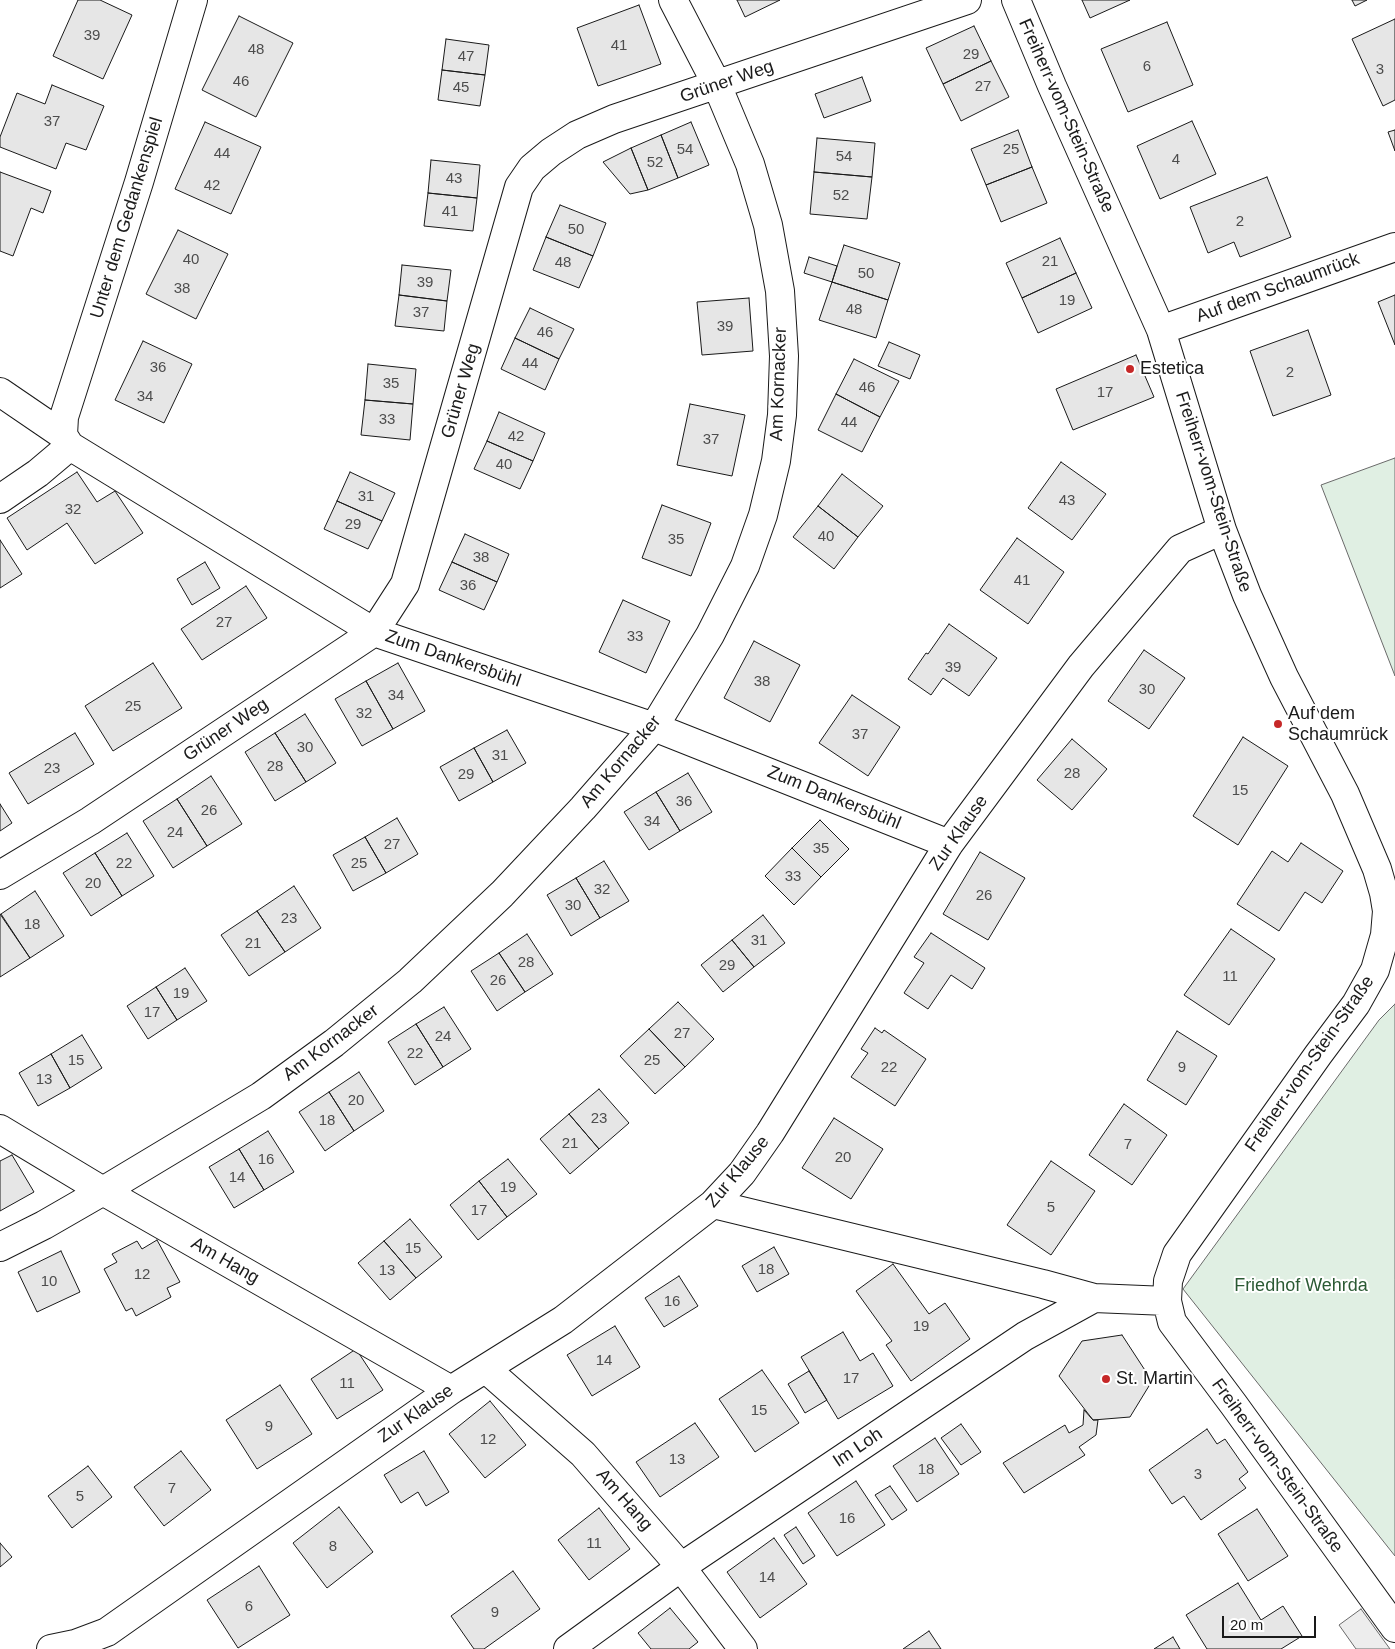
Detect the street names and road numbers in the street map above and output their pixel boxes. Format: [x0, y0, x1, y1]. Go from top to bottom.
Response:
street label: Freiherr-vom-Stein-Straße [1013, 16, 1119, 216]
street label: Grüner Weg [677, 56, 777, 108]
street label: Unter dem Gedankenspiel [86, 115, 168, 321]
street label: Auf dem Schaumrück [1193, 248, 1363, 328]
street label: Am Kornacker [766, 327, 792, 441]
street label: Grüner Weg [437, 341, 485, 441]
street label: Freiherr-vom-Stein-Straße [1170, 389, 1256, 595]
street label: Zum Dankersbühl [382, 626, 524, 692]
street label: Grüner Weg [179, 694, 273, 766]
street label: Am Kornacker [576, 711, 666, 813]
street label: Zum Dankersbühl [764, 761, 904, 835]
street label: Zur Klause [925, 791, 993, 875]
street label: Freiherr-vom-Stein-Straße [1241, 972, 1379, 1156]
street label: Am Kornacker [279, 1000, 383, 1086]
street label: Zur Klause [702, 1132, 774, 1212]
street label: Am Hang [187, 1233, 263, 1289]
street label: Freiherr-vom-Stein-Straße [1207, 1375, 1347, 1557]
street label: Zur Klause [374, 1380, 458, 1448]
street label: Im Loh [829, 1424, 887, 1472]
street label: Am Hang [591, 1465, 657, 1535]

